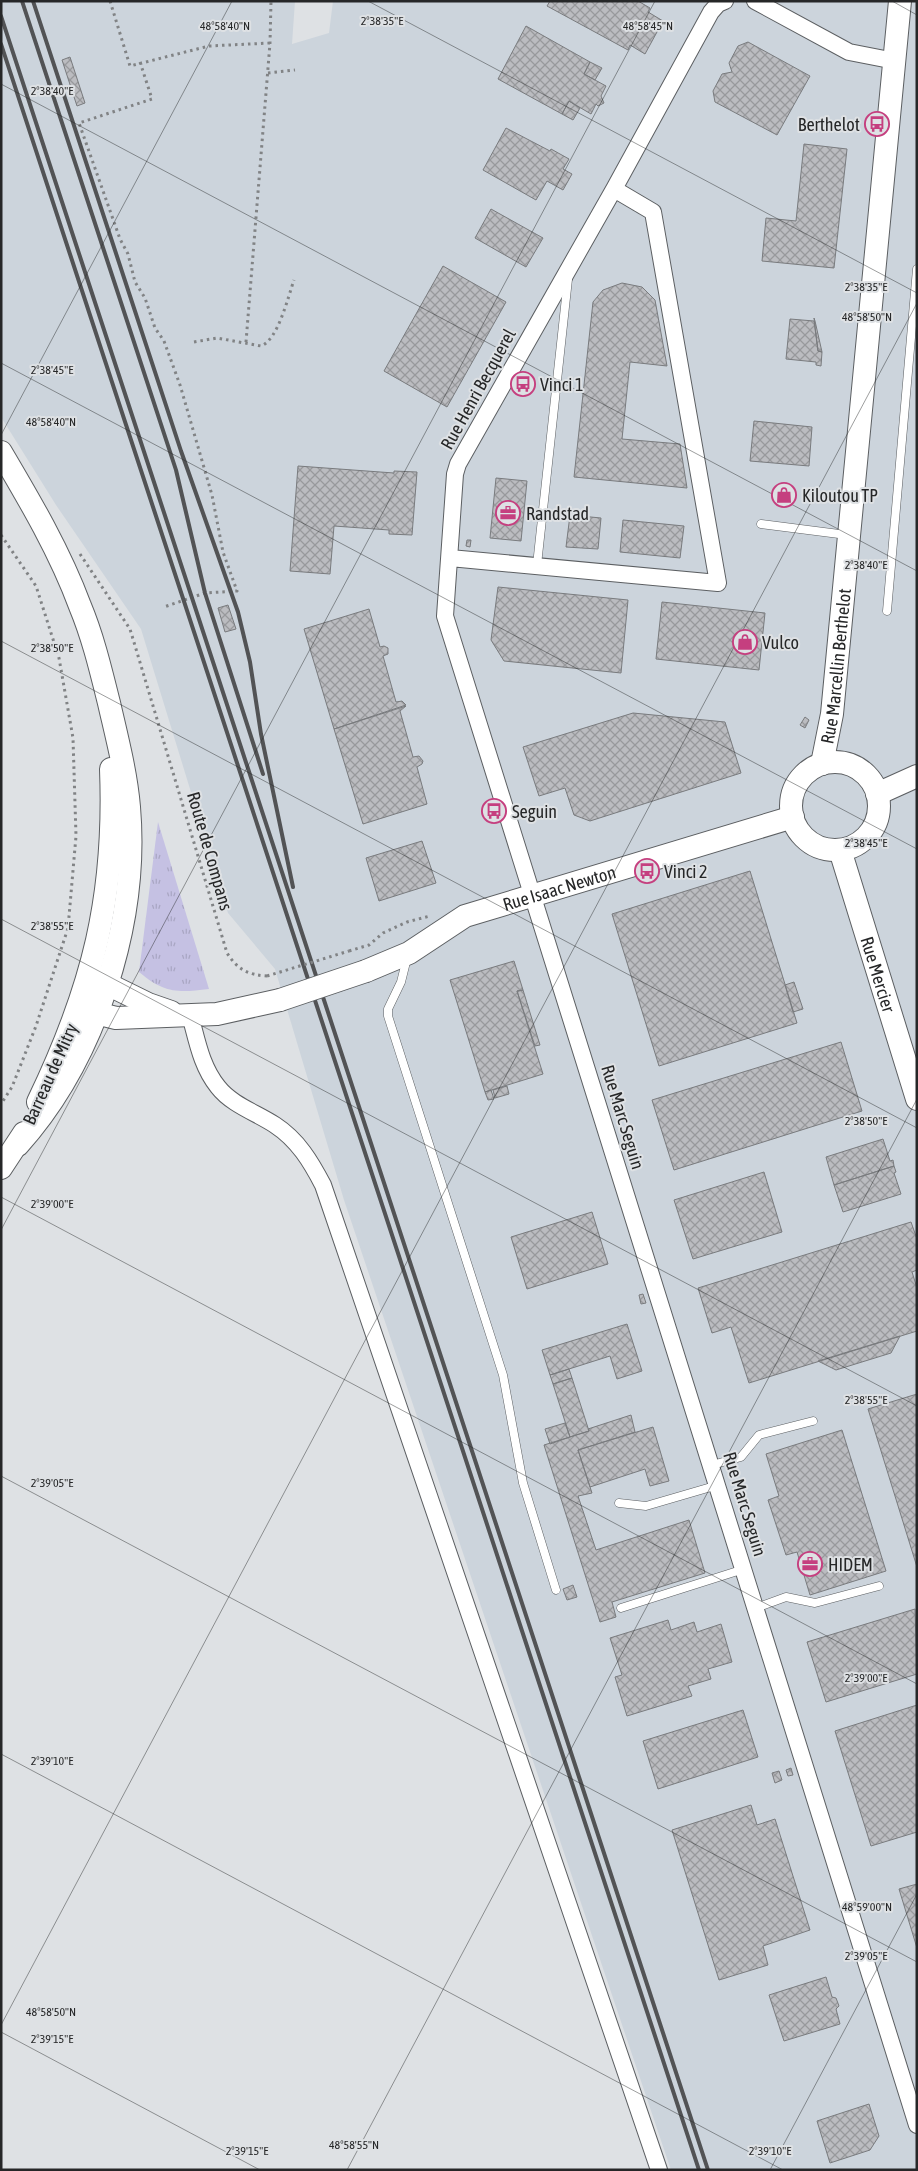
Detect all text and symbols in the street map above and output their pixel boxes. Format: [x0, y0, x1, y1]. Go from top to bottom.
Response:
text: 2°38'35"E [361, 14, 403, 28]
text: 48°58'40"N [200, 19, 250, 33]
text: 48°58'45"N [623, 19, 673, 33]
text: 2°38'40"E [31, 84, 73, 98]
bus stop icon: Berthelot [864, 111, 890, 137]
place label: Berthelot [798, 114, 860, 135]
text: 2°38'35"E [845, 280, 887, 294]
text: 48°58'50"N [842, 310, 892, 324]
street label: Rue Henri Becquerel [436, 325, 520, 453]
text: 2°38'45"E [31, 363, 73, 377]
bus stop icon: Vinci 1 [510, 371, 536, 397]
place label: Vinci 1 [540, 374, 583, 395]
text: 48°58'40"N [26, 415, 76, 429]
shop icon: Kiloutou TP [771, 482, 797, 508]
place label: Kiloutou TP [802, 485, 878, 506]
office icon: Randstad [495, 500, 521, 526]
place label: Randstad [526, 503, 589, 524]
text: 2°38'40"E [845, 558, 887, 572]
street label: Rue Marcellin Berthelot [816, 588, 854, 746]
shop icon: Vulco [732, 629, 758, 655]
place label: Vulco [762, 632, 799, 653]
text: 2°38'50"E [31, 641, 73, 655]
street label: Route de Compans [183, 789, 237, 913]
bus stop icon: Seguin [481, 798, 507, 824]
place label: Seguin [512, 801, 557, 822]
text: 2°38'45"E [845, 836, 887, 850]
bus stop icon: Vinci 2 [634, 858, 660, 884]
street label: Rue Isaac Newton [500, 861, 618, 915]
place label: Vinci 2 [664, 861, 707, 882]
text: 2°38'55"E [31, 919, 73, 933]
street label: Rue Mercier [857, 934, 900, 1015]
street label: Barreau de Mitry [18, 1020, 82, 1128]
street label: Rue Marc Seguin [597, 1062, 649, 1172]
text: 2°38'50"E [845, 1114, 887, 1128]
text: 2°39'00"E [31, 1197, 73, 1211]
text: 2°38'55"E [845, 1393, 887, 1407]
street label: Rue Marc Seguin [719, 1449, 771, 1559]
text: 2°39'05"E [31, 1476, 73, 1490]
office icon: HIDEM [797, 1551, 823, 1577]
place label: HIDEM [828, 1554, 873, 1575]
text: 2°39'00"E [845, 1671, 887, 1685]
text: 2°39'10"E [31, 1754, 73, 1768]
text: 48°59'00"N [842, 1900, 892, 1914]
text: 2°39'05"E [845, 1949, 887, 1963]
text: 48°58'50"N [26, 2005, 76, 2019]
text: 2°39'15"E [31, 2032, 73, 2046]
text: 48°58'55"N [329, 2138, 379, 2152]
text: 2°39'15"E [226, 2144, 268, 2158]
text: 2°39'10"E [749, 2144, 791, 2158]

